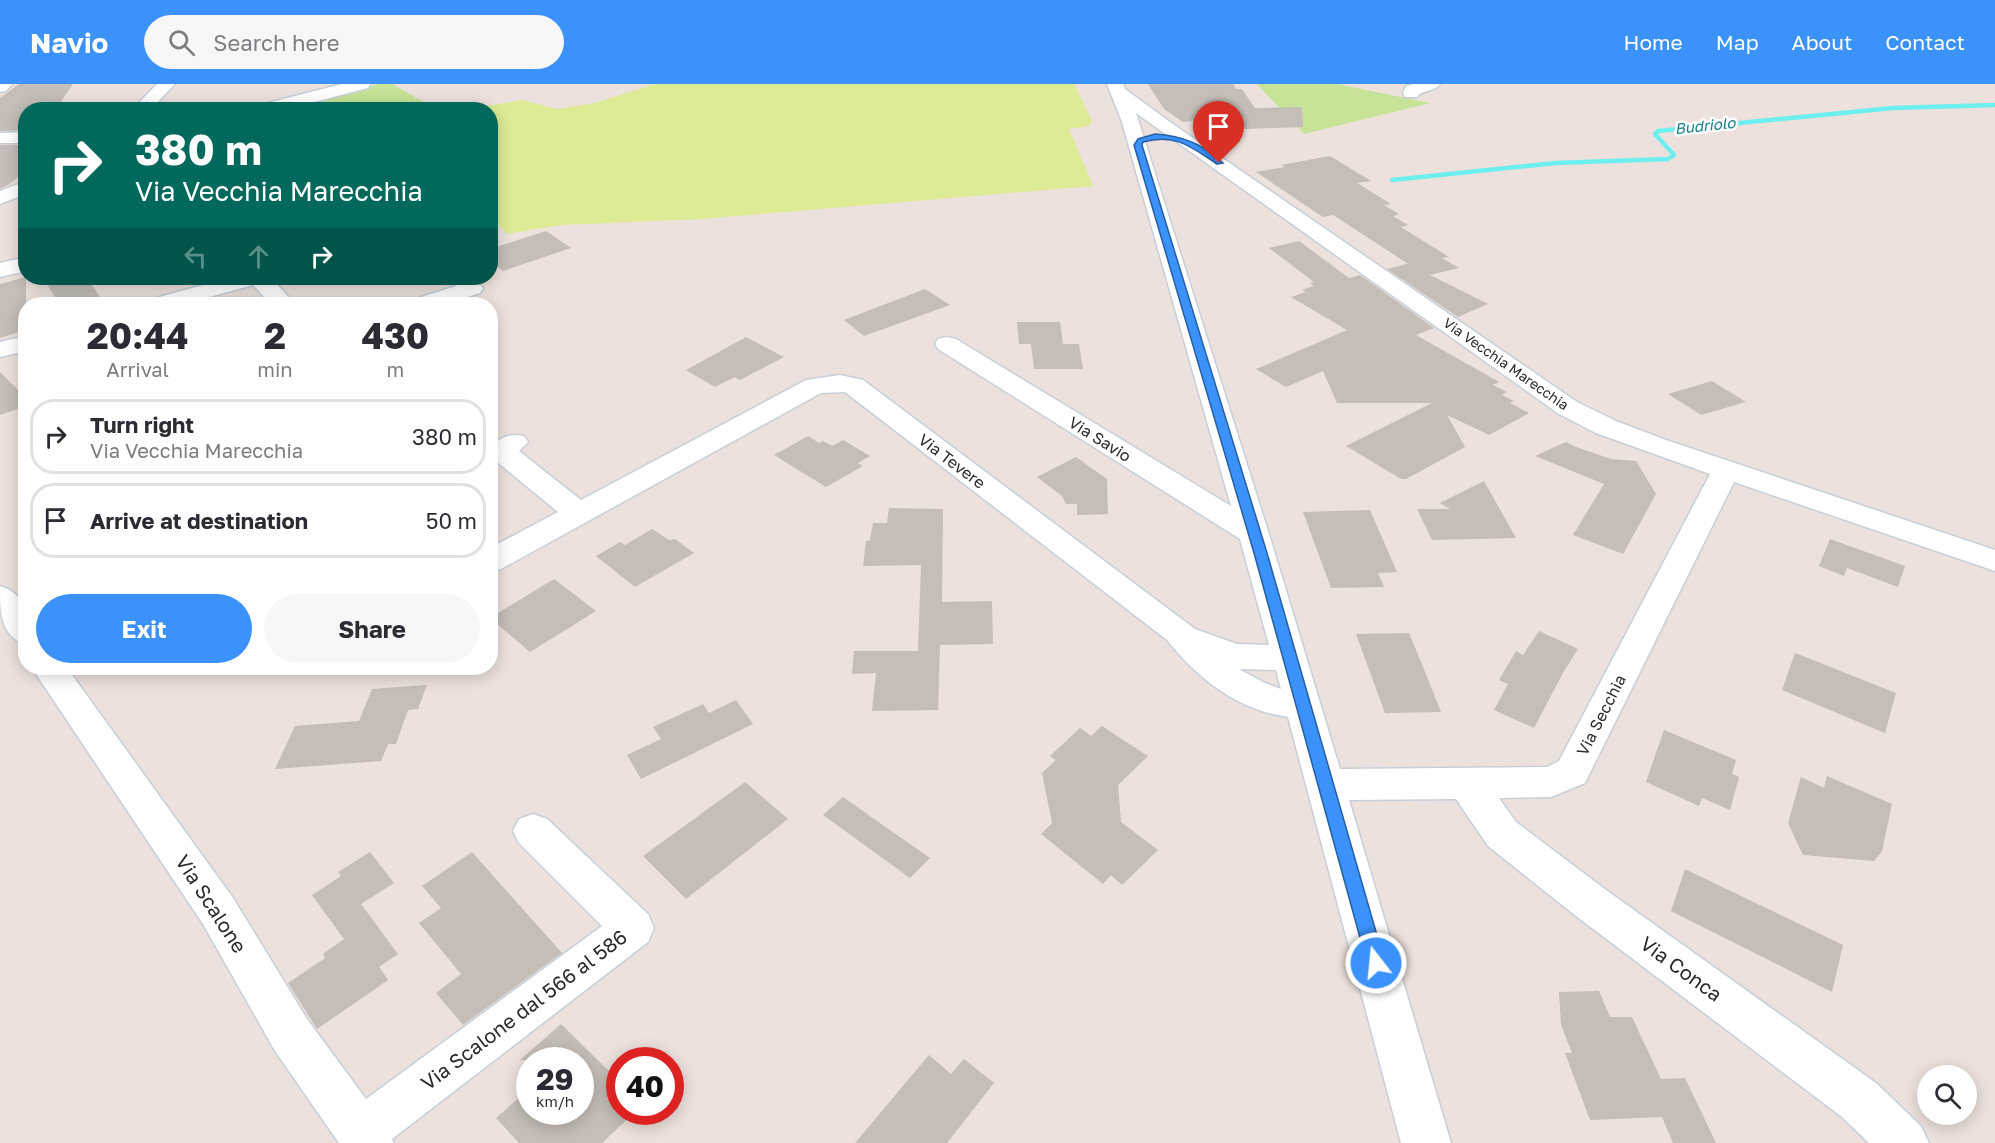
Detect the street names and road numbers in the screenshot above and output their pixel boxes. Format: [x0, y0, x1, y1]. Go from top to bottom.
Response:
street label: Via Vecchia Marecchia [1440, 314, 1572, 413]
street label: Via Savio [1065, 412, 1135, 466]
street label: Via Tevere [915, 429, 989, 493]
street label: Via Secchia [1572, 671, 1630, 759]
street label: Via Scalone [171, 850, 252, 957]
street label: Via Scalone dal 566 al 586 [416, 924, 631, 1094]
street label: Via Conca [1636, 931, 1727, 1006]

